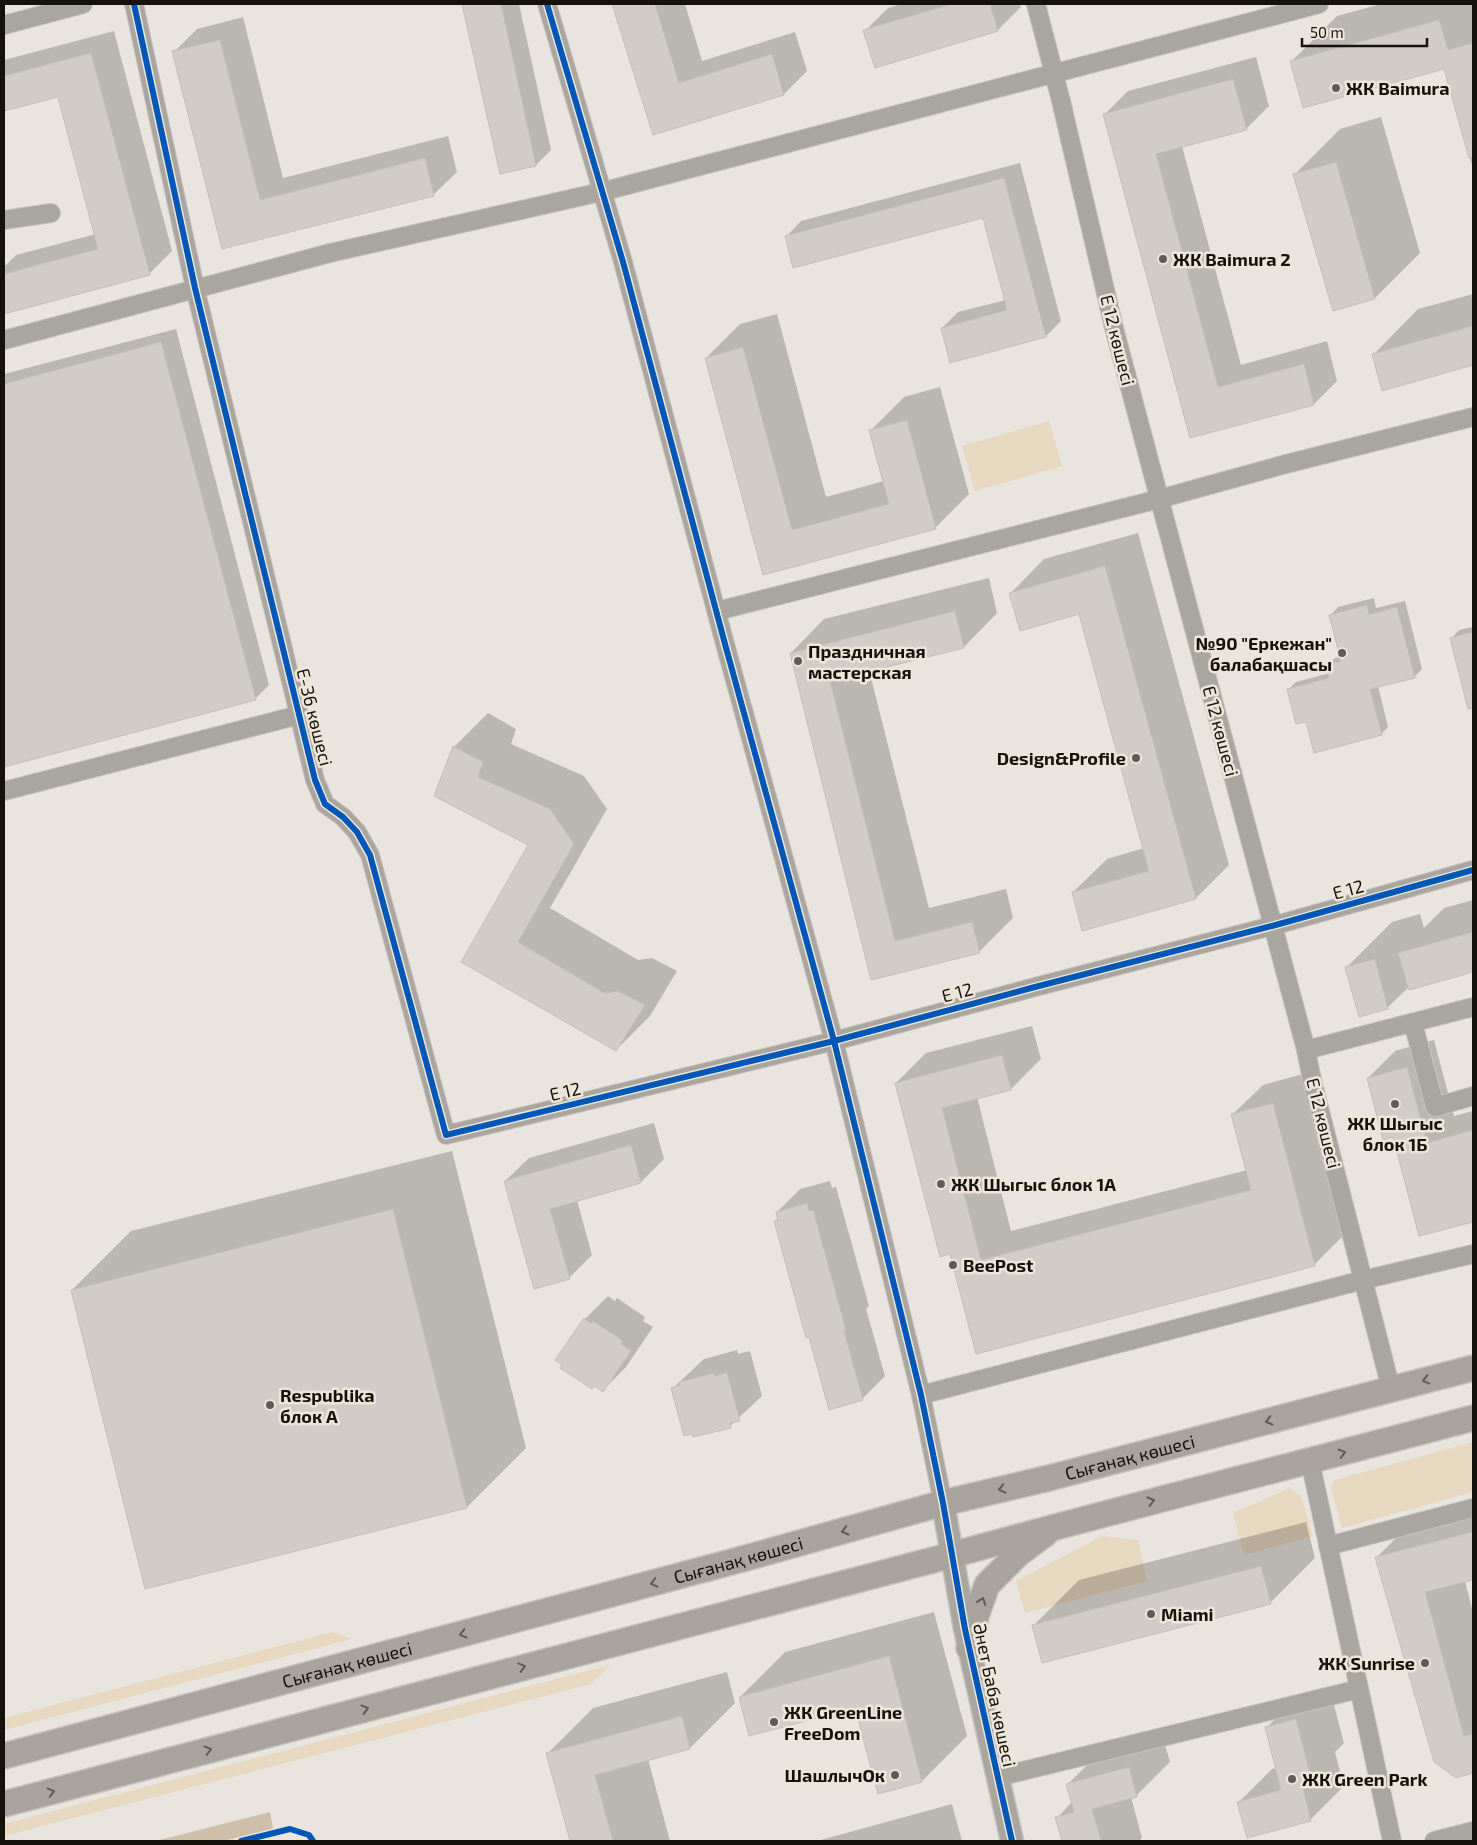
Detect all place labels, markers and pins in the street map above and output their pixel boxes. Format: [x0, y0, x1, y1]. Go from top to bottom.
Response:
place label: ЖК Baimura [1346, 77, 1449, 99]
marker: ЖК Baimura [1330, 82, 1342, 94]
place label: ЖК Baimura 2 [1173, 248, 1291, 270]
marker: ЖК Baimura 2 [1157, 253, 1169, 265]
place label: №90 "Еркежан" балабақшасы [1196, 632, 1332, 675]
place label: Праздничная мастерская [808, 640, 926, 683]
marker: №90 "Еркежан" балабақшасы [1336, 647, 1348, 659]
marker: Праздничная мастерская [792, 655, 804, 667]
place label: Design&Profile [997, 747, 1126, 769]
marker: Design&Profile [1130, 752, 1142, 764]
marker: ЖК Шыгыс блок 1Б [1389, 1098, 1401, 1110]
place label: ЖК Шыгыс блок 1Б [1347, 1112, 1443, 1155]
place label: ЖК Шыгыс блок 1А [951, 1173, 1116, 1195]
marker: ЖК Шыгыс блок 1А [935, 1178, 947, 1190]
place label: BeePost [963, 1254, 1034, 1276]
marker: BeePost [947, 1259, 959, 1271]
place label: Respublika блок А [280, 1384, 375, 1427]
marker: Respublika блок А [264, 1399, 276, 1411]
place label: Miami [1161, 1603, 1214, 1625]
marker: Miami [1145, 1608, 1157, 1620]
place label: ЖК Sunrise [1318, 1652, 1415, 1674]
marker: ЖК Sunrise [1419, 1657, 1431, 1669]
place label: ЖК GreenLine FreeDom [784, 1701, 902, 1744]
marker: ЖК GreenLine FreeDom [768, 1716, 780, 1728]
place label: ШашлычОк [785, 1764, 885, 1786]
place label: ЖК Green Park [1302, 1768, 1428, 1790]
marker: ШашлычОк [889, 1769, 901, 1781]
marker: ЖК Green Park [1286, 1773, 1298, 1785]

